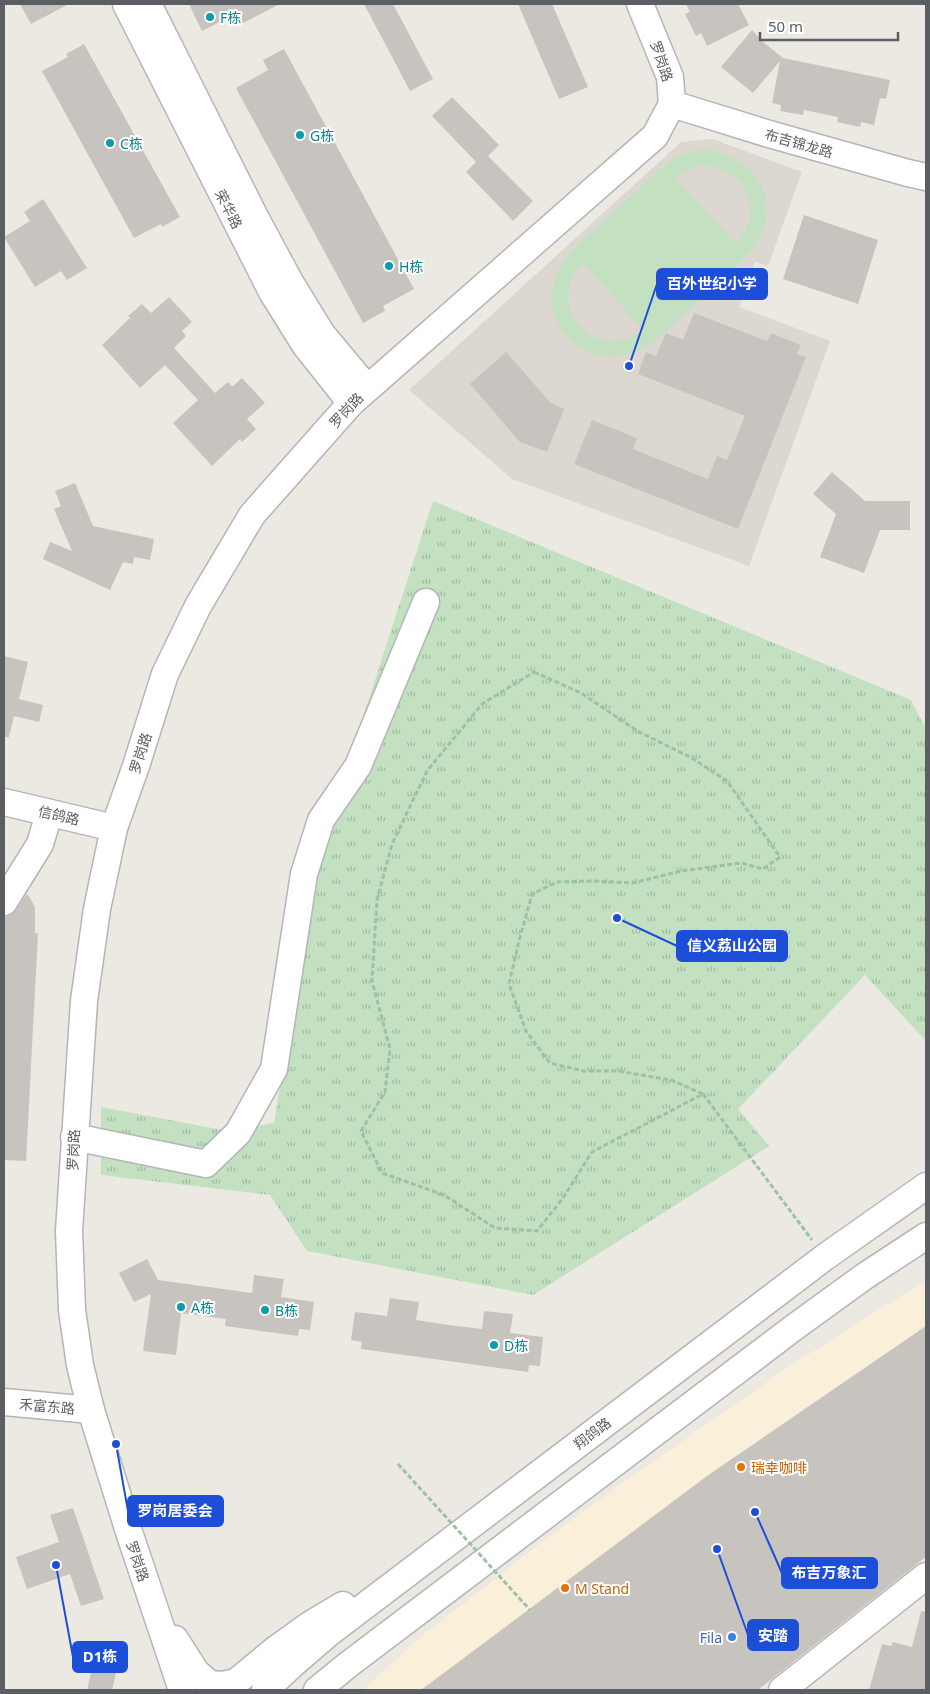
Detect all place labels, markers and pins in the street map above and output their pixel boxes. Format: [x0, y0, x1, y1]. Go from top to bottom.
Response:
place label: F栋 [220, 8, 241, 27]
marker: F栋 [204, 11, 216, 23]
place label: G栋 [310, 126, 334, 145]
marker: G栋 [294, 129, 306, 141]
place label: C栋 [120, 134, 143, 153]
marker: C栋 [104, 137, 116, 149]
place label: H栋 [399, 257, 423, 276]
marker: H栋 [383, 260, 395, 272]
callout: 百外世纪小学 [657, 269, 767, 299]
callout: 信义荔山公园 [677, 931, 787, 961]
place label: A栋 [191, 1298, 214, 1317]
marker: A栋 [175, 1301, 187, 1313]
place label: B栋 [275, 1301, 298, 1320]
marker: B栋 [259, 1304, 271, 1316]
place label: D栋 [504, 1336, 528, 1355]
marker: D栋 [488, 1339, 500, 1351]
place label: 瑞幸咖啡 [751, 1458, 807, 1477]
marker: 瑞幸咖啡 [735, 1461, 747, 1473]
callout: 罗岗居委会 [128, 1496, 223, 1526]
callout: 布吉万象汇 [782, 1558, 877, 1588]
place label: M Stand [575, 1579, 629, 1598]
marker: M Stand [559, 1582, 571, 1594]
callout: 安踏 [748, 1620, 798, 1650]
place label: Fila [700, 1628, 722, 1647]
marker: Fila [726, 1631, 738, 1643]
callout: D1栋 [73, 1642, 127, 1672]

